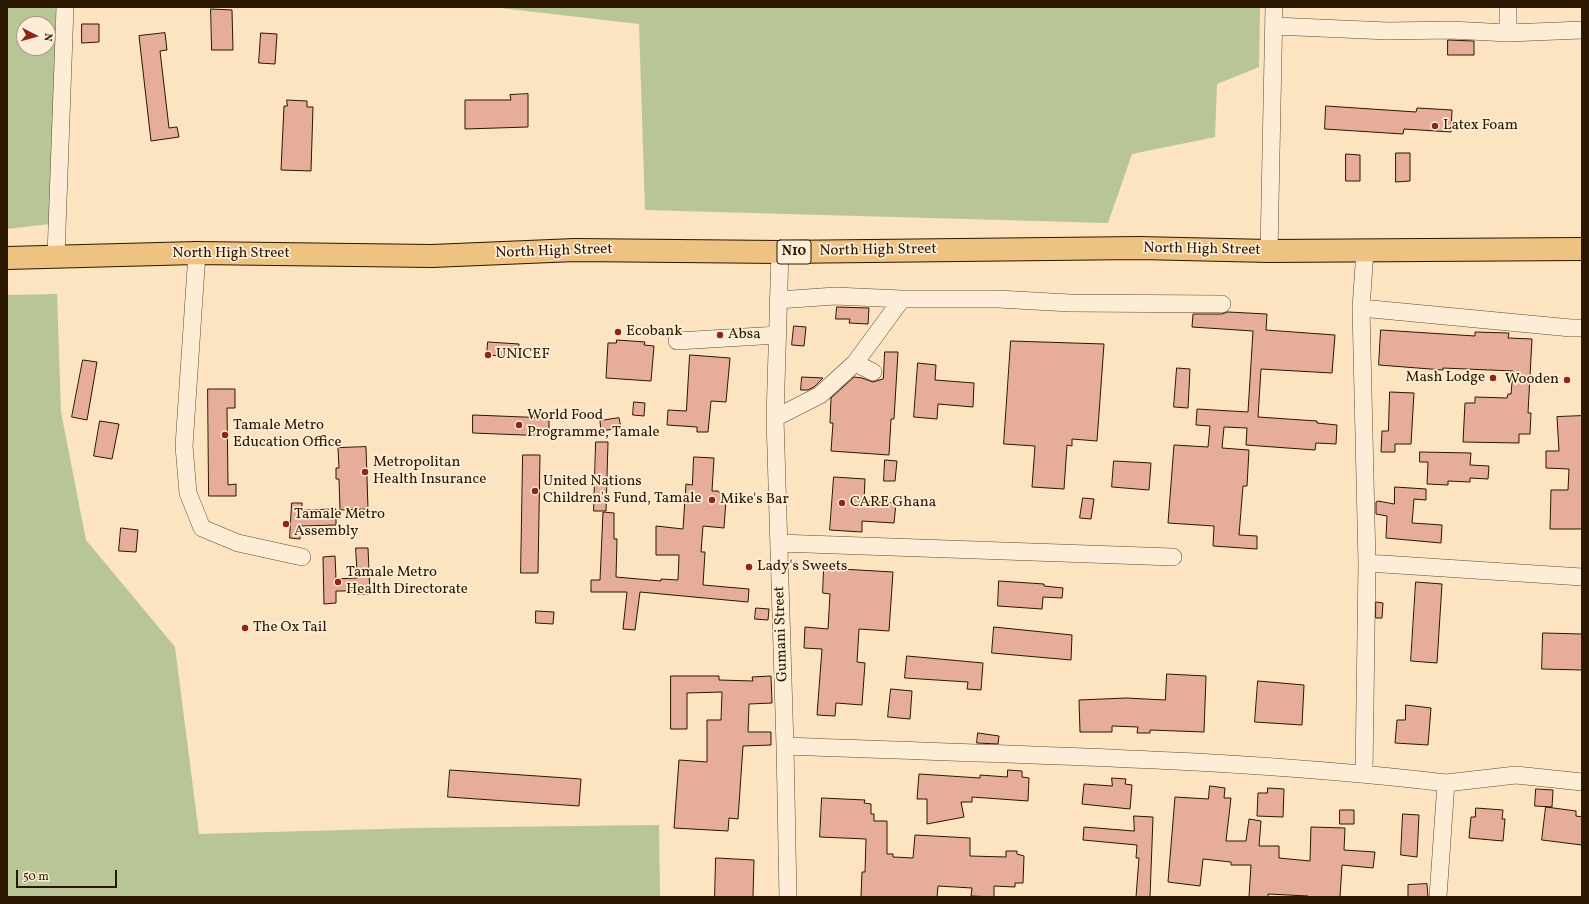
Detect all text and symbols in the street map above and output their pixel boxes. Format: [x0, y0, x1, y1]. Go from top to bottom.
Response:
north arrow [16, 16, 56, 56]
text: N [40, 32, 55, 42]
place label: Latex Foam [1443, 117, 1518, 135]
marker: Latex Foam [1430, 121, 1440, 131]
road number: N10 [777, 240, 811, 264]
street label: North High Street [1143, 240, 1261, 260]
street label: North High Street [495, 241, 613, 263]
street label: North High Street [819, 241, 937, 261]
street label: North High Street [172, 245, 290, 263]
place label: Ecobank [626, 323, 682, 341]
place label: Absa [728, 326, 761, 344]
marker: Ecobank [613, 327, 623, 337]
marker: Absa [715, 330, 725, 340]
place label: UNICEF [496, 346, 550, 364]
marker: UNICEF [483, 350, 493, 360]
place label: Mash Lodge [1406, 369, 1485, 387]
place label: Wooden [1505, 371, 1559, 389]
marker: Mash Lodge [1488, 373, 1498, 383]
marker: Wooden [1562, 375, 1572, 385]
place label: World Food Programme, Tamale [527, 407, 660, 442]
place label: Tamale Metro Education Office [233, 417, 342, 452]
marker: World Food Programme, Tamale [514, 420, 524, 430]
marker: Tamale Metro Education Office [220, 430, 230, 440]
place label: Metropolitan Health Insurance [373, 454, 486, 489]
marker: Metropolitan Health Insurance [360, 467, 370, 477]
place label: United Nations Children's Fund, Tamale [543, 473, 702, 508]
marker: United Nations Children's Fund, Tamale [530, 486, 540, 496]
place label: Mike's Bar [720, 491, 789, 509]
place label: CARE Ghana [850, 494, 936, 512]
marker: Mike's Bar [707, 495, 717, 505]
marker: CARE Ghana [837, 498, 847, 508]
place label: Tamale Metro Assembly [294, 506, 385, 541]
marker: Tamale Metro Assembly [281, 519, 291, 529]
place label: Lady's Sweets [757, 558, 847, 576]
marker: Lady's Sweets [744, 562, 754, 572]
place label: Tamale Metro Health Directorate [346, 564, 468, 599]
marker: Tamale Metro Health Directorate [333, 577, 343, 587]
street label: Gumani Street [771, 586, 793, 682]
place label: The Ox Tail [253, 619, 327, 637]
marker: The Ox Tail [240, 623, 250, 633]
scale bar [18, 862, 119, 888]
text: 50 m [23, 869, 49, 885]

